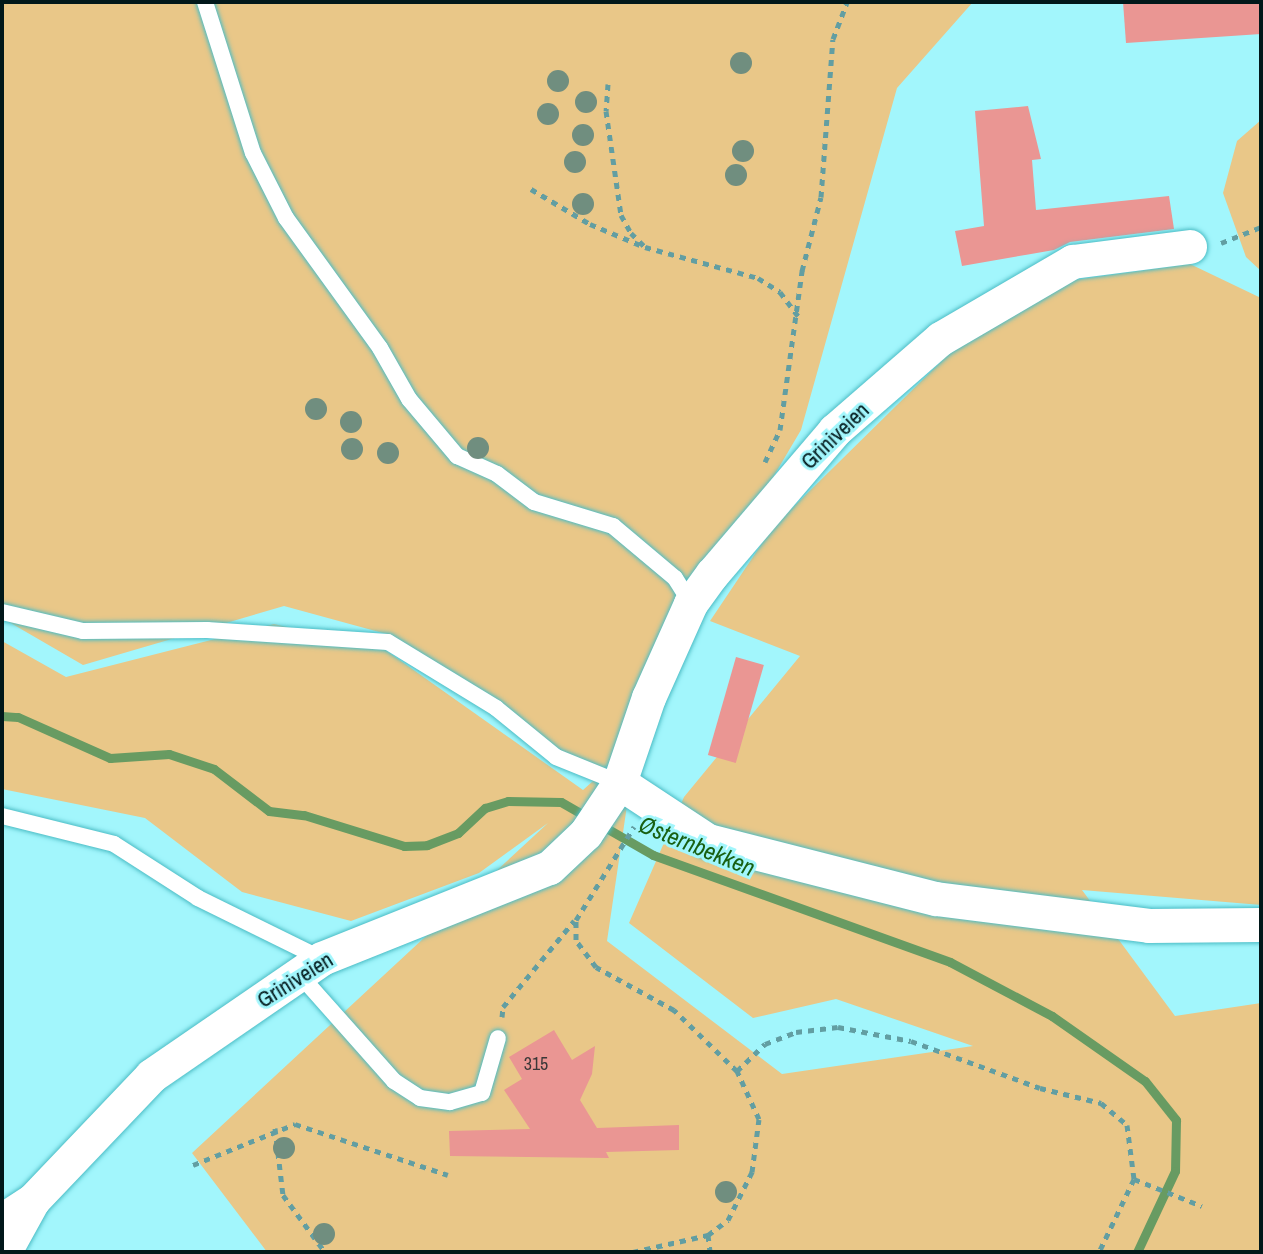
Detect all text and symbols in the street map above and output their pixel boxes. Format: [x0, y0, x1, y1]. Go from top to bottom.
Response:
street label: Griniveien [796, 397, 874, 475]
water label: Østernbekken [635, 810, 759, 882]
street label: Griniveien [252, 946, 338, 1014]
house number: 315 [524, 1053, 548, 1075]

